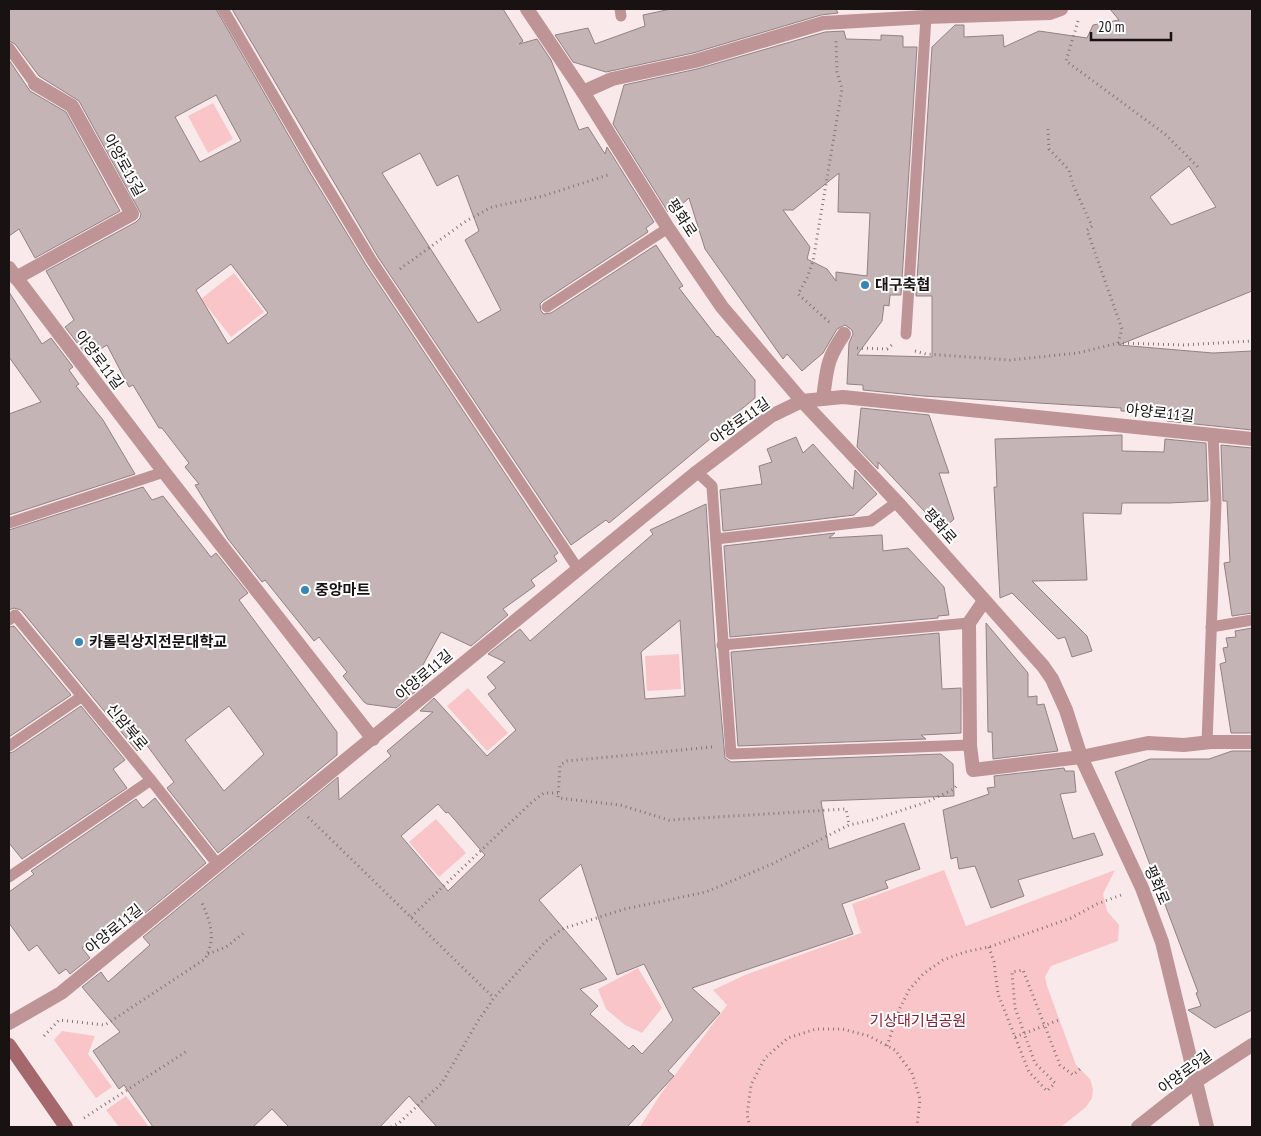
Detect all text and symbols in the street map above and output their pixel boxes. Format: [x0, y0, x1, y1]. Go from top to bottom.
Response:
scale bar [1091, 10, 1171, 42]
text: 20 m [1098, 17, 1124, 36]
street label: 아양로15길 [99, 130, 149, 199]
street label: 평화로 [663, 195, 702, 240]
place label: 대구축협 [875, 275, 930, 294]
marker: 대구축협 [859, 279, 871, 291]
street label: 아양로11길 [71, 327, 128, 393]
street label: 아양로11길 [706, 393, 773, 448]
street label: 아양로11길 [1125, 399, 1195, 426]
street label: 평화로 [920, 504, 961, 548]
place label: 중앙마트 [315, 580, 370, 599]
marker: 중앙마트 [299, 584, 311, 596]
place label: 카톨릭상지전문대학교 [89, 632, 227, 651]
marker: 카톨릭상지전문대학교 [73, 636, 85, 648]
street label: 아양로11길 [391, 645, 456, 704]
street label: 신암북로 [102, 699, 152, 754]
street label: 평화로 [1141, 862, 1174, 908]
street label: 아양로11길 [81, 900, 146, 958]
park label: 기상대기념공원 [870, 1011, 966, 1030]
street label: 아양로9길 [1154, 1046, 1215, 1097]

